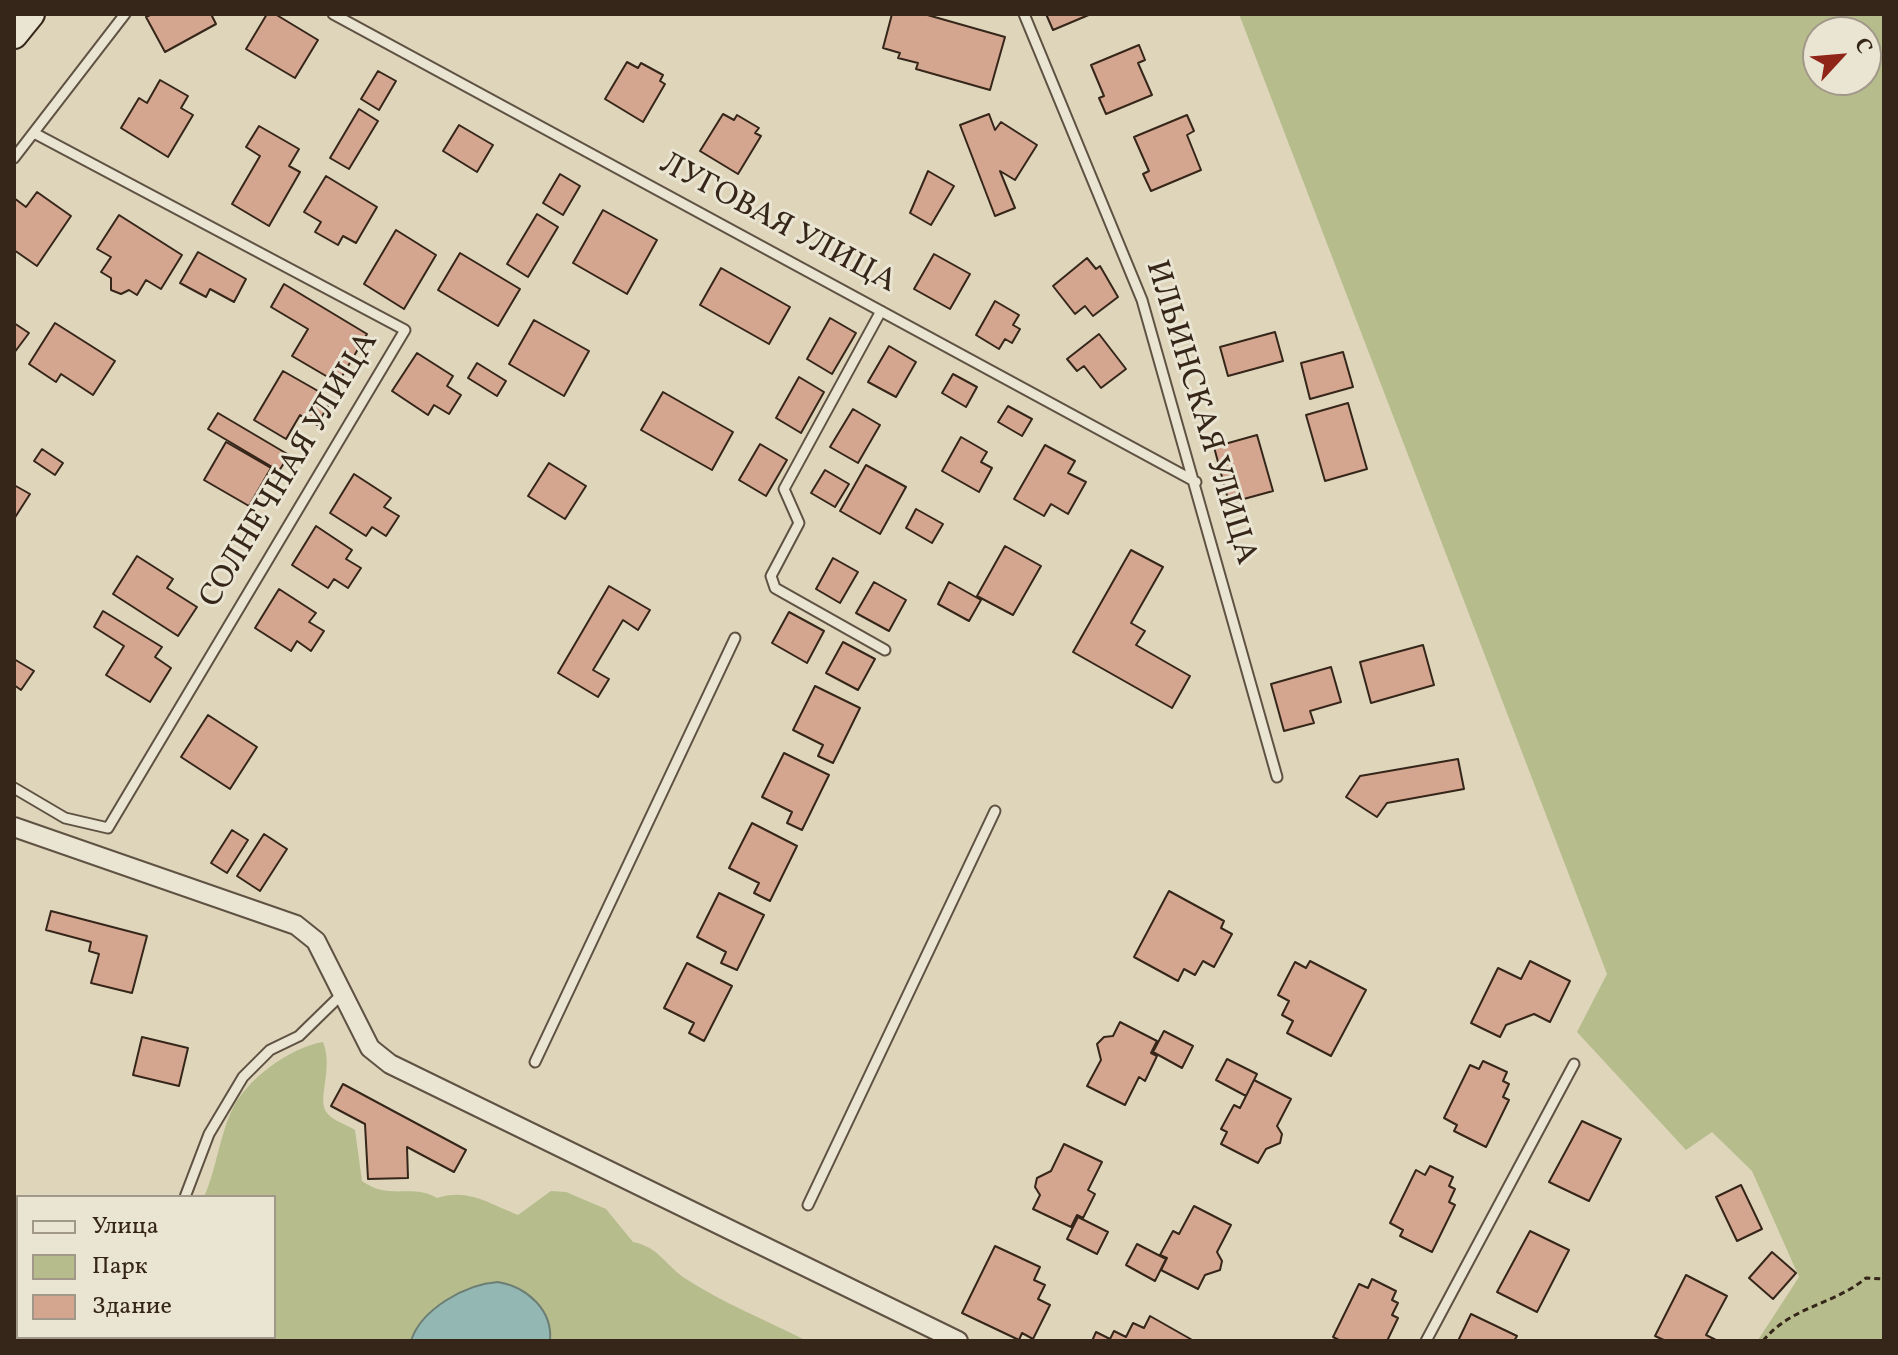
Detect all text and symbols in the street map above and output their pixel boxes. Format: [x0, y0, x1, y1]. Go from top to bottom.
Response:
north arrow [1802, 16, 1882, 96]
text: С [1845, 33, 1879, 59]
street label: ЛУГОВАЯ УЛИЦА [652, 146, 902, 304]
street label: ИЛЬИНСКАЯ УЛИЦА [1134, 256, 1264, 570]
street label: СОЛНЕЧНАЯ УЛИЦА [194, 326, 388, 616]
legend [16, 1195, 276, 1339]
text: Улица [92, 1210, 159, 1244]
text: Парк [92, 1250, 148, 1284]
text: Здание [92, 1290, 172, 1324]

